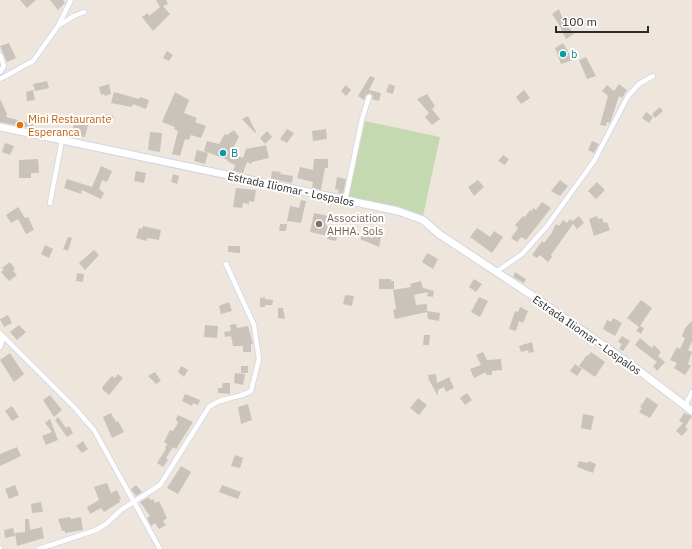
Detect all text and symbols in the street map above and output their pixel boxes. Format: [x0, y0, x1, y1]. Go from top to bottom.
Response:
scale bar [556, 8, 648, 34]
text: 100 m [562, 14, 597, 29]
place label: b [571, 47, 577, 61]
marker: b [558, 49, 568, 59]
place label: Mini Restaurante Esperanca [28, 112, 111, 139]
marker: Mini Restaurante Esperanca [15, 120, 25, 130]
place label: B [231, 146, 238, 160]
marker: B [218, 148, 228, 158]
street label: Estrada Iliomar - Lospalos [226, 169, 356, 209]
place label: Association AHHA. Sols [327, 211, 384, 238]
marker: Association AHHA. Sols [314, 219, 324, 229]
street label: Estrada Iliomar - Lospalos [530, 292, 644, 378]

